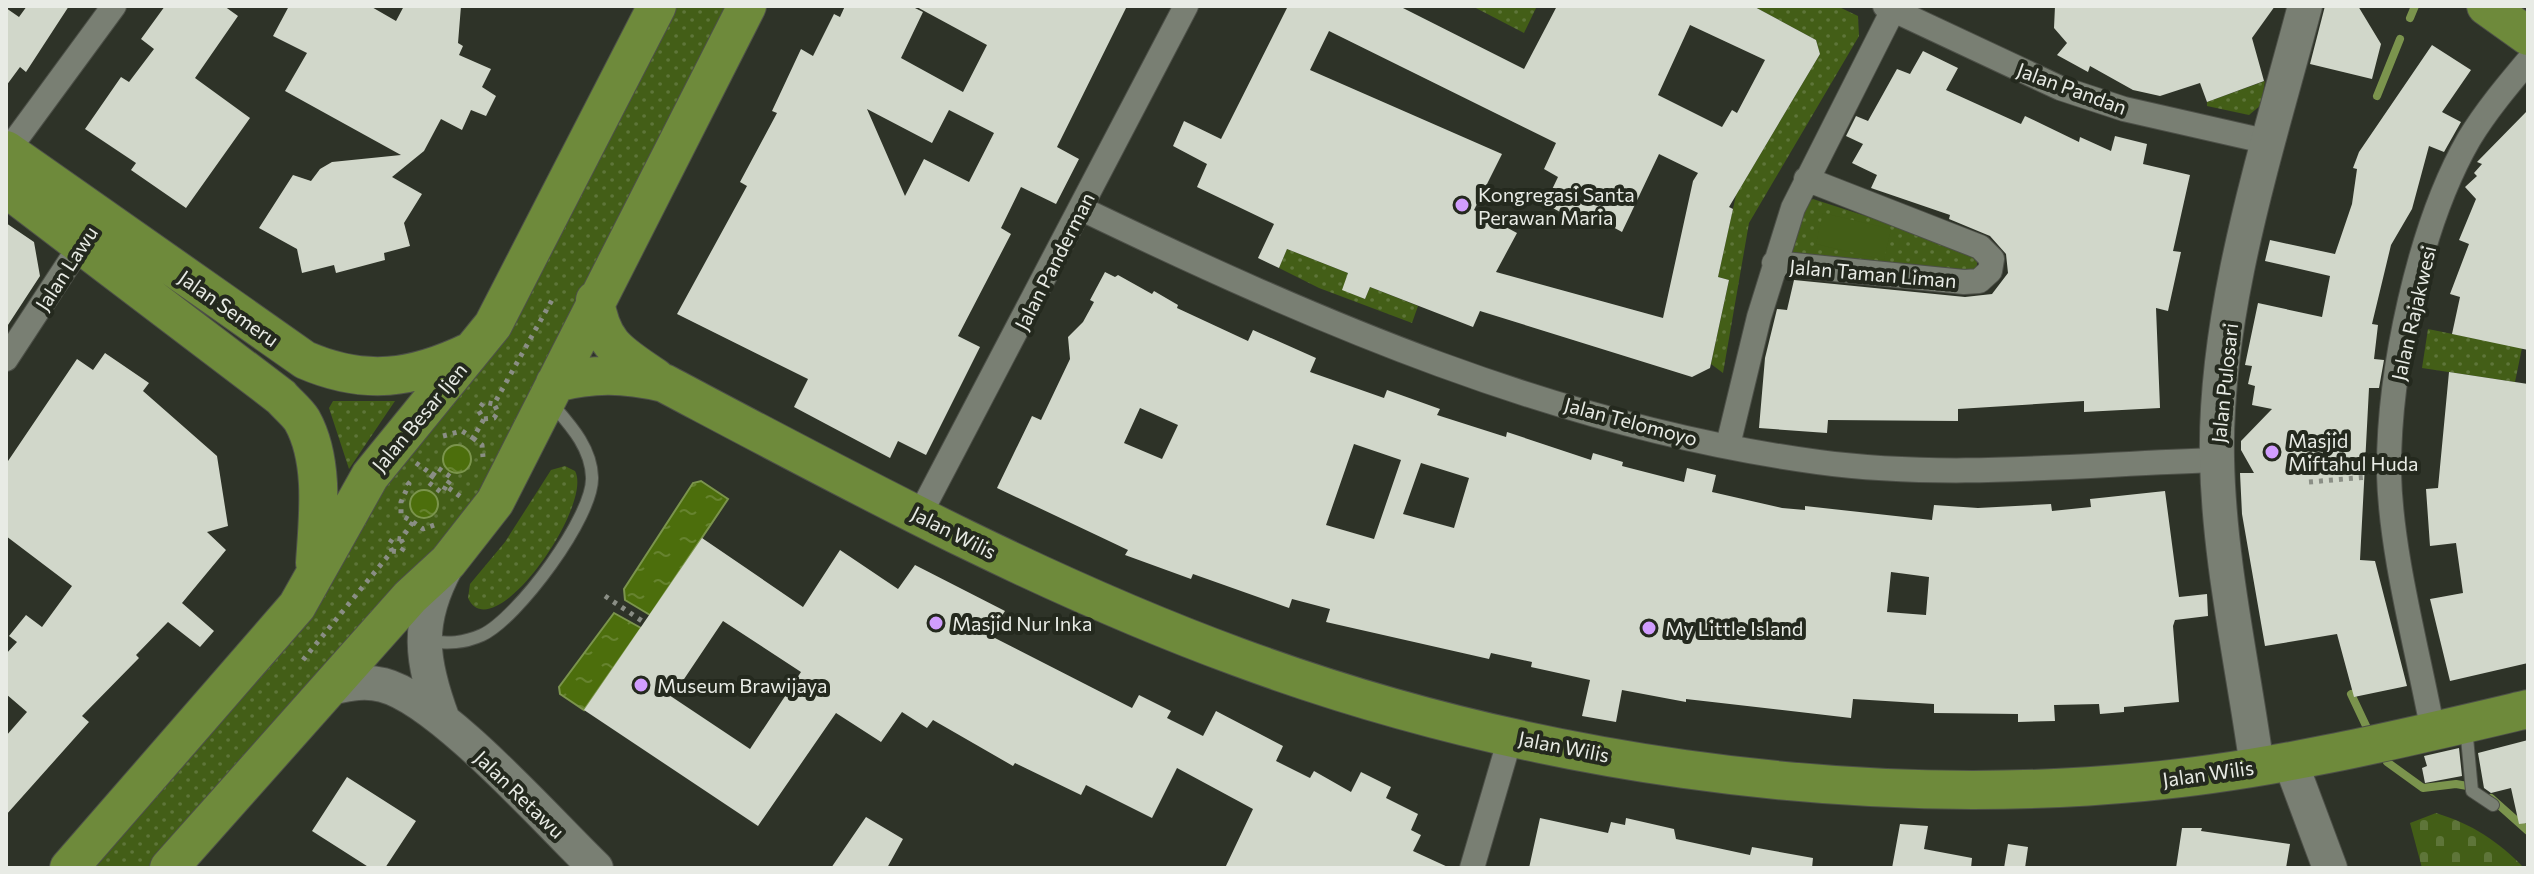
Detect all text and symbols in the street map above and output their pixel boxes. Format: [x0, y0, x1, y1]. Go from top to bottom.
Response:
street label: Jalan Pandan [2014, 57, 2130, 119]
place label: Kongregasi Santa Perawan Maria [1478, 182, 1635, 229]
street label: Jalan Panderman [1009, 188, 1099, 334]
marker: Kongregasi Santa Perawan Maria [1453, 196, 1471, 214]
street label: Jalan Lawu [30, 221, 102, 315]
street label: Jalan Rajakwesi [2386, 243, 2440, 383]
street label: Jalan Taman Liman [1788, 254, 1958, 292]
street label: Jalan Semeru [174, 265, 284, 351]
street label: Jalan Pulosari [2206, 322, 2242, 444]
street label: Jalan Besar Ijen [367, 358, 471, 476]
street label: Jalan Telomoyo [1562, 392, 1700, 450]
place label: Masjid Miftahul Huda [2288, 428, 2419, 475]
marker: Masjid Miftahul Huda [2263, 443, 2281, 461]
street label: Jalan Wilis [908, 500, 1000, 564]
place label: Masjid Nur Inka [952, 611, 1093, 635]
marker: Masjid Nur Inka [927, 614, 945, 632]
place label: My Little Island [1665, 616, 1803, 640]
marker: My Little Island [1640, 619, 1658, 637]
place label: Museum Brawijaya [657, 673, 827, 697]
marker: Museum Brawijaya [632, 676, 650, 694]
street label: Jalan Wilis [1517, 725, 1611, 767]
street label: Jalan Retawu [470, 745, 570, 843]
street label: Jalan Wilis [2161, 755, 2255, 791]

